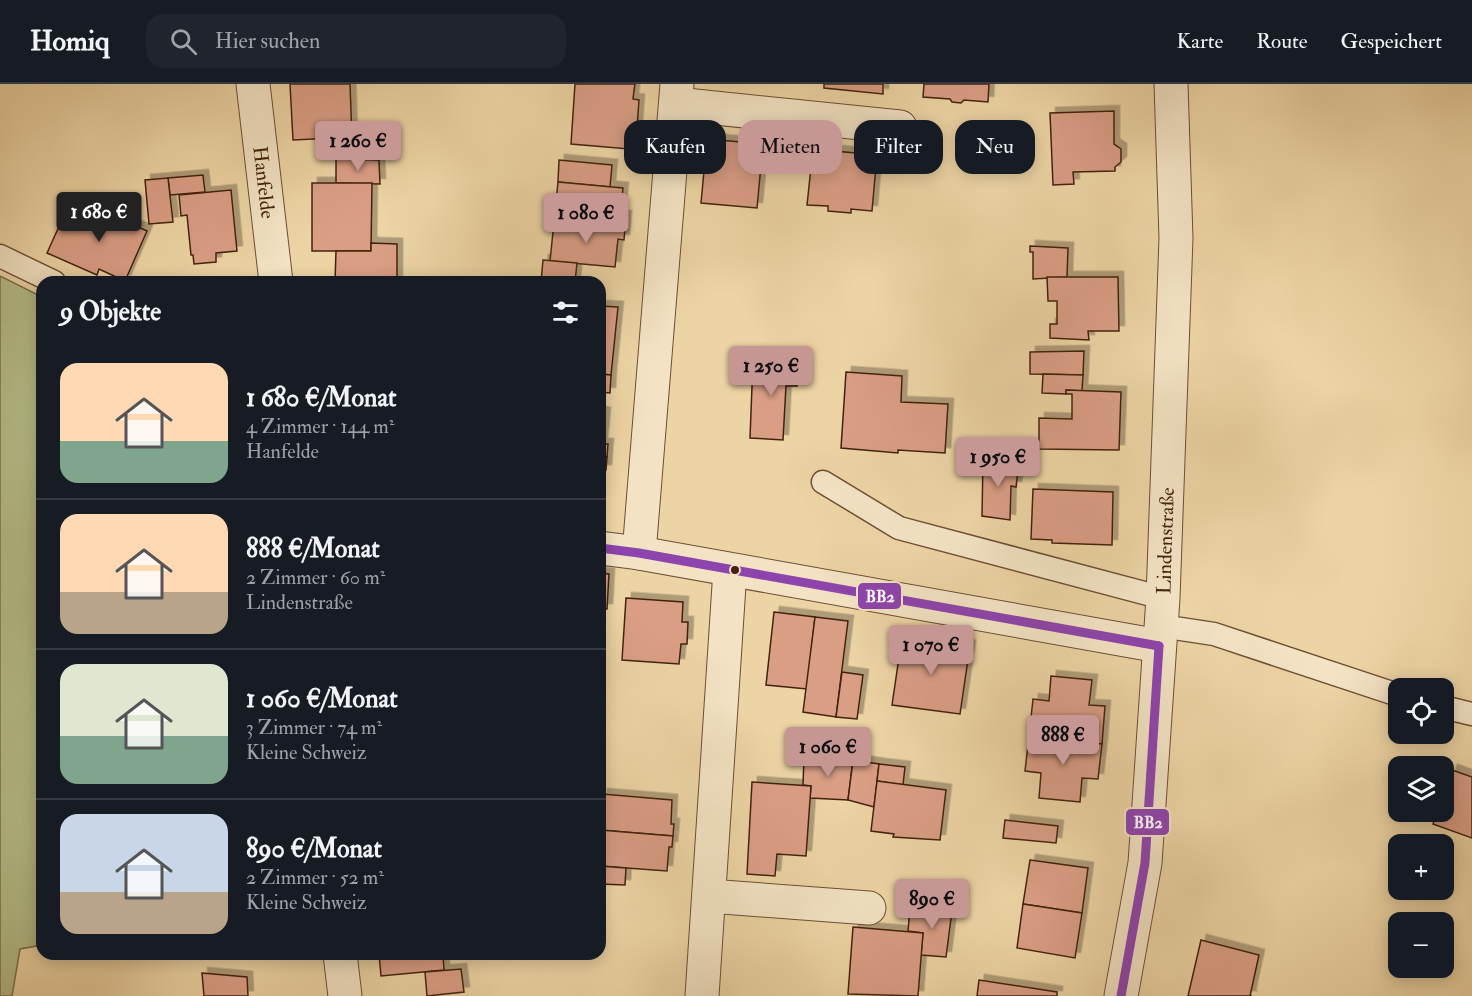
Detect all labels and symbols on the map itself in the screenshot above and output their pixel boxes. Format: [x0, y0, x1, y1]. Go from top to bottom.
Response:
pin: 1 260 € [303, 121, 413, 172]
street label: Hanfelde [248, 145, 281, 220]
pin: 1 680 € [44, 192, 154, 243]
pin: 1 080 € [531, 193, 641, 244]
pin: 1 250 € [716, 346, 826, 397]
pin: 1 950 € [943, 437, 1053, 488]
street label: Lindenstraße [1151, 487, 1179, 595]
unlabelled marker [729, 564, 741, 576]
line badge: BB2 [857, 582, 902, 610]
text: BB2 [866, 587, 895, 607]
pin: 1 070 € [876, 625, 986, 676]
pin: 888 € [1021, 715, 1105, 766]
pin: 1 060 € [773, 727, 883, 778]
line badge: BB2 [1125, 808, 1170, 836]
text: BB2 [1134, 813, 1163, 833]
pin: 890 € [890, 879, 974, 930]

